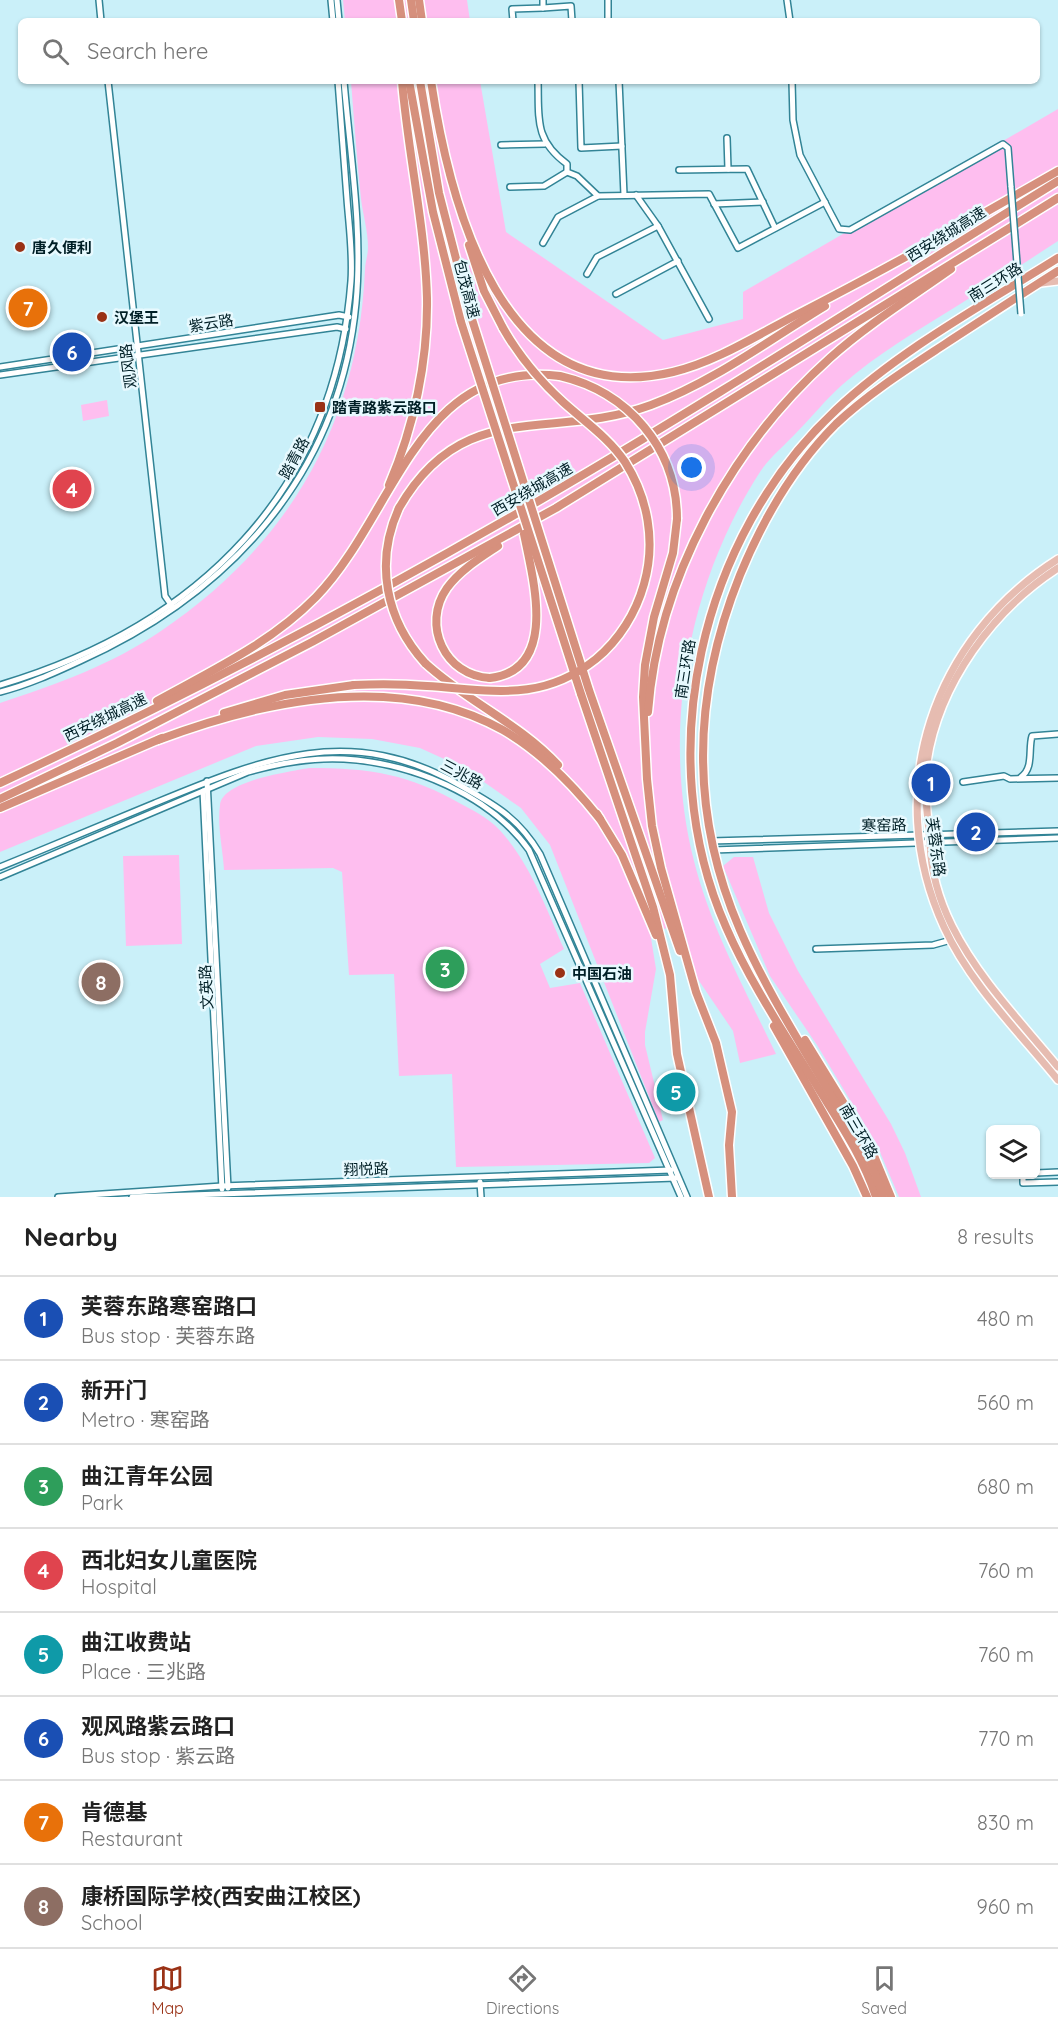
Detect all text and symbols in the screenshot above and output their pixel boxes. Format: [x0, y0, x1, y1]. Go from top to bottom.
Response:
search box [18, 18, 1040, 84]
icon: search [39, 35, 72, 68]
text: Search here [87, 37, 208, 65]
street label: 西安绕城高速 [903, 202, 989, 266]
place label: 唐久便利 [32, 238, 92, 257]
marker: 唐久便利 [13, 240, 27, 254]
street label: 包茂高速 [450, 258, 484, 320]
street label: 南三环路 [965, 258, 1025, 306]
pin: 7 [9, 286, 48, 330]
place label: 汉堡王 [114, 308, 159, 327]
marker: 汉堡王 [95, 310, 109, 324]
street label: 紫云路 [187, 310, 235, 336]
pin: 6 [52, 330, 92, 374]
street label: 观风路 [116, 343, 140, 389]
place label: 踏青路紫云路口 [332, 398, 437, 417]
marker: 踏青路紫云路口 [313, 400, 327, 414]
street label: 踏青路 [275, 434, 313, 482]
your location [677, 453, 706, 482]
street label: 西安绕城高速 [488, 458, 576, 520]
pin: 4 [52, 466, 92, 512]
street label: 南三环路 [671, 638, 699, 700]
street label: 西安绕城高速 [60, 689, 150, 745]
street label: 三兆路 [438, 755, 486, 793]
pin: 1 [912, 760, 950, 806]
pin: 2 [956, 810, 996, 854]
street label: 寒窑路 [861, 815, 907, 835]
street label: 芙蓉东路 [922, 816, 950, 878]
pin: 3 [426, 946, 464, 992]
pin: 8 [82, 960, 120, 1004]
street label: 文英路 [195, 964, 217, 1010]
place label: 中国石油 [572, 964, 632, 983]
marker: 中国石油 [553, 966, 567, 980]
pin: 5 [656, 1070, 696, 1114]
street label: 南三环路 [836, 1100, 882, 1162]
map controls [986, 1125, 1040, 1179]
button: layers [986, 1125, 1040, 1179]
street label: 翔悦路 [343, 1159, 389, 1179]
text: Nearby [24, 1220, 118, 1253]
text: 8 results [957, 1224, 1034, 1249]
text: 芙蓉东路寒窑路口 [81, 1292, 257, 1320]
text: 1 [40, 1306, 47, 1331]
text: 480 m [977, 1306, 1034, 1331]
text: Bus stop · 芙蓉东路 [81, 1323, 255, 1348]
text: 新开门 [81, 1376, 147, 1404]
text: 2 [38, 1390, 49, 1415]
text: 560 m [977, 1390, 1034, 1415]
text: Metro · 寒窑路 [81, 1407, 210, 1432]
text: 曲江青年公园 [81, 1462, 213, 1490]
text: 3 [38, 1474, 49, 1499]
text: 680 m [977, 1474, 1034, 1499]
text: Park [81, 1490, 123, 1515]
text: 西北妇女儿童医院 [81, 1546, 257, 1574]
text: 4 [38, 1558, 49, 1583]
text: 760 m [978, 1558, 1034, 1583]
text: Hospital [81, 1574, 157, 1599]
text: 曲江收费站 [81, 1628, 191, 1656]
text: 5 [38, 1642, 49, 1667]
text: 760 m [978, 1642, 1034, 1667]
text: Place · 三兆路 [81, 1659, 206, 1684]
text: 观风路紫云路口 [81, 1712, 235, 1740]
text: 6 [38, 1726, 49, 1751]
text: 770 m [978, 1726, 1034, 1751]
text: Bus stop · 紫云路 [81, 1743, 235, 1768]
text: 肯德基 [81, 1798, 147, 1826]
text: 7 [38, 1810, 49, 1835]
text: 830 m [977, 1810, 1034, 1835]
text: Restaurant [81, 1826, 183, 1851]
text: 康桥国际学校(西安曲江校区) [81, 1882, 361, 1910]
text: 8 [38, 1894, 49, 1919]
text: 960 m [976, 1894, 1034, 1919]
text: School [81, 1910, 143, 1935]
tab: Map [151, 1962, 184, 2018]
tab: Directions [486, 1962, 559, 2018]
tab: Saved [861, 1962, 907, 2018]

